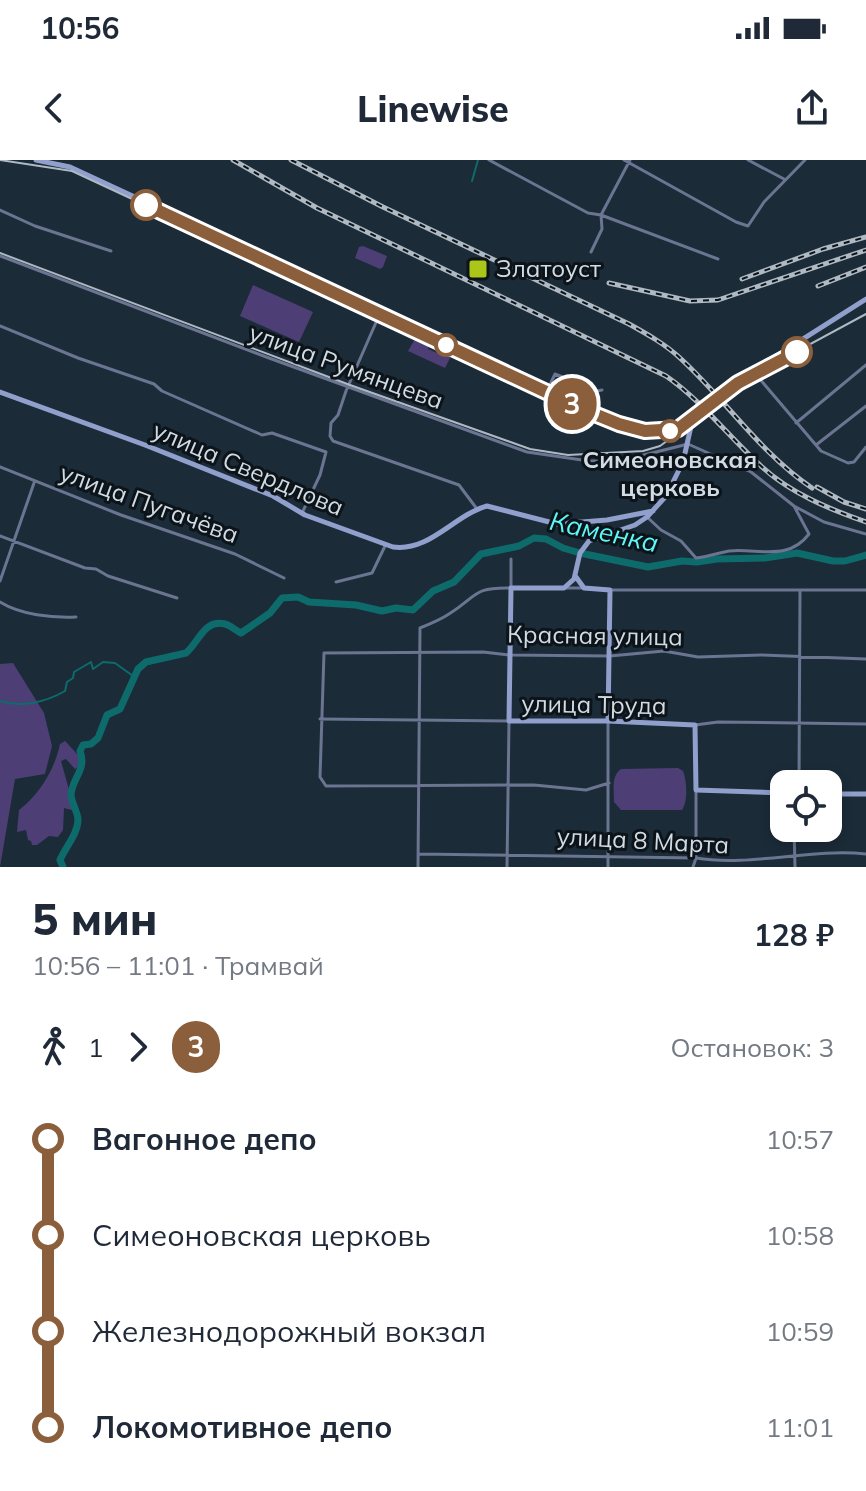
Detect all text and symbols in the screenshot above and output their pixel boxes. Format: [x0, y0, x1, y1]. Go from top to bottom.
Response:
text: 10:56 [40, 9, 119, 47]
icon: back [32, 86, 76, 130]
text: Linewise [357, 86, 509, 131]
icon: share [790, 86, 834, 130]
unlabelled marker [131, 190, 161, 220]
place label: Златоуст [496, 253, 601, 283]
marker: Златоуст [467, 258, 489, 280]
street label: улица Румянцева [245, 317, 448, 415]
unlabelled marker [435, 334, 457, 356]
unlabelled marker [782, 337, 812, 367]
line badge: 3 [546, 378, 598, 430]
text: 3 [564, 386, 580, 421]
street label: улица Свердлова [148, 414, 348, 522]
marker: Симеоновская церковь [659, 420, 681, 442]
place label: Симеоновская церковь [583, 444, 757, 502]
street label: улица Пугачёва [56, 457, 243, 549]
water label: Каменка [547, 504, 661, 559]
street label: Красная улица [507, 618, 683, 652]
street label: улица Труда [521, 688, 667, 720]
map controls [770, 770, 842, 842]
button: locate [770, 770, 842, 842]
street label: улица 8 Марта [556, 821, 730, 859]
text: 5 мин [32, 891, 157, 946]
text: 128 ₽ [754, 916, 834, 954]
text: 10:56 – 11:01 · Трамвай [32, 949, 324, 982]
icon: walk [32, 1025, 76, 1069]
icon: forward [116, 1025, 160, 1069]
text: 3 [188, 1029, 204, 1064]
text: 1 [88, 1031, 104, 1064]
text: Остановок: 3 [671, 1031, 834, 1064]
text: Вагонное депо [92, 1120, 317, 1158]
text: 10:57 [766, 1123, 834, 1156]
text: Симеоновская церковь [92, 1216, 431, 1254]
text: 10:58 [766, 1219, 834, 1252]
text: Железнодорожный вокзал [92, 1312, 486, 1350]
text: 10:59 [766, 1315, 834, 1348]
text: Локомотивное депо [92, 1408, 392, 1446]
text: 11:01 [766, 1411, 834, 1444]

